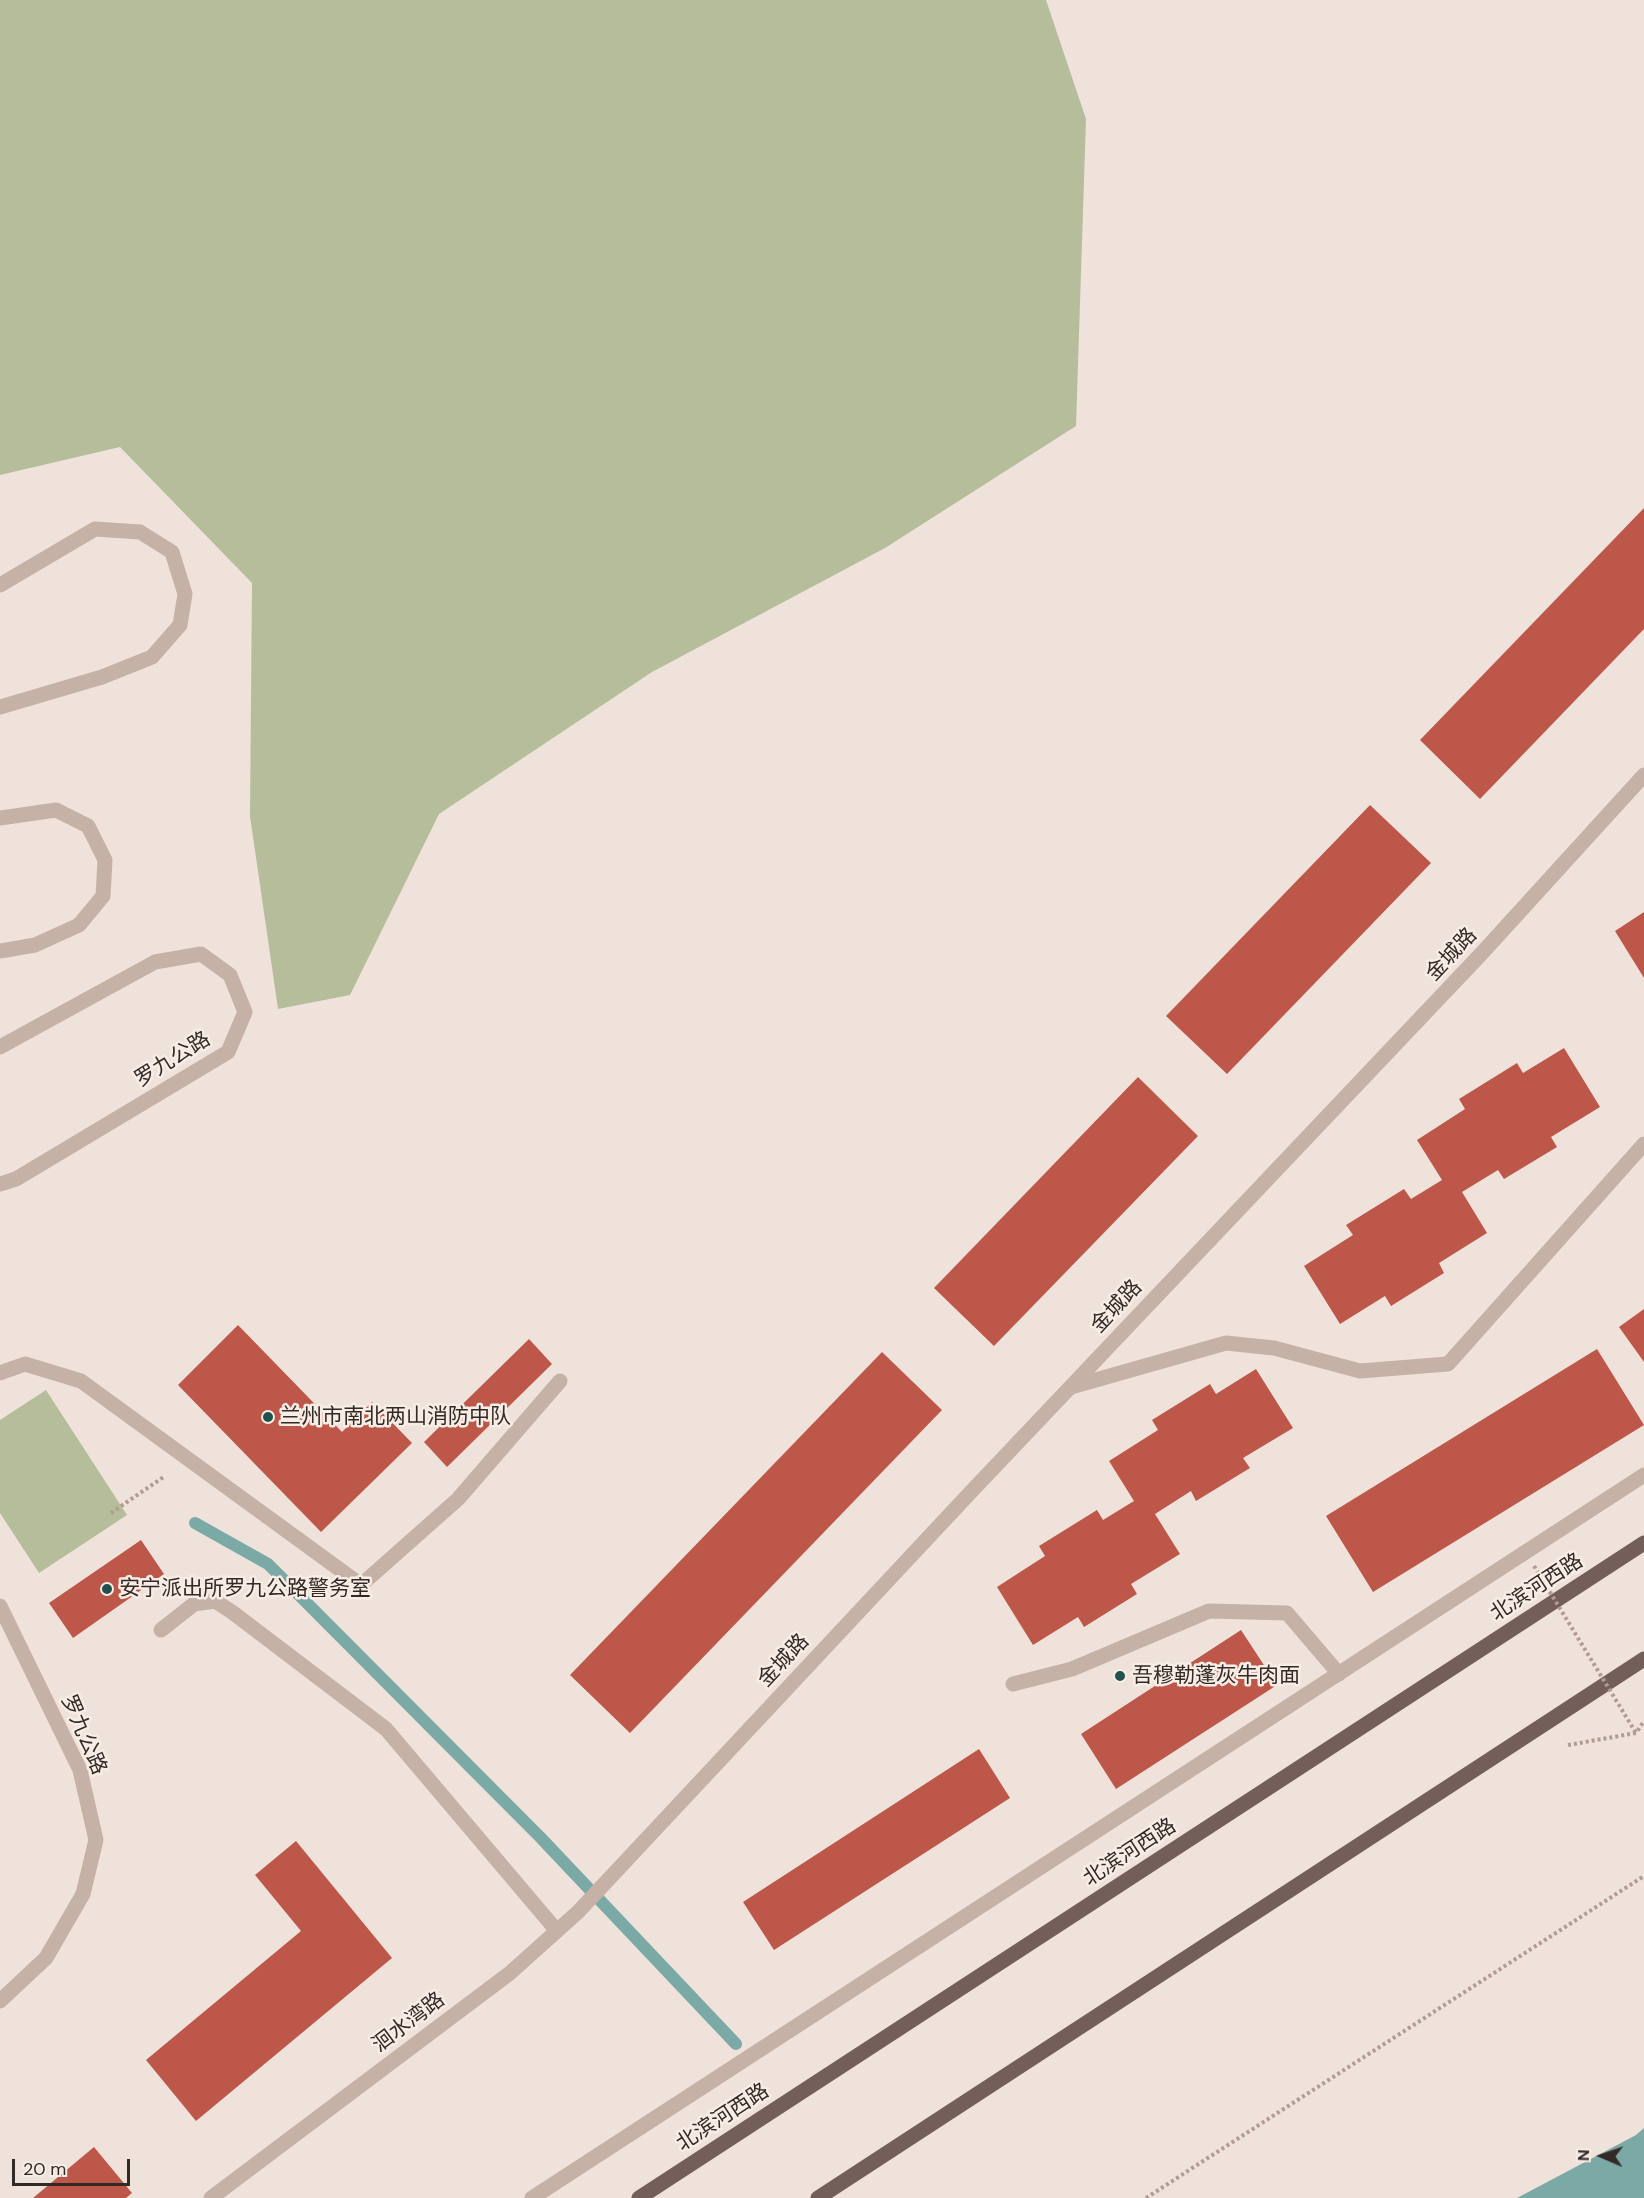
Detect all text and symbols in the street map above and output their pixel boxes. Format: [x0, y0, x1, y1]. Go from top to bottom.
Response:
street label: 金城路 [1421, 923, 1483, 987]
street label: 罗九公路 [131, 1027, 215, 1093]
street label: 金城路 [1086, 1275, 1148, 1339]
place label: 兰州市南北两山消防中队 [280, 1404, 511, 1430]
marker: 兰州市南北两山消防中队 [261, 1410, 275, 1424]
street label: 北滨河西路 [1486, 1549, 1588, 1627]
place label: 安宁派出所罗九公路警务室 [119, 1576, 371, 1602]
marker: 安宁派出所罗九公路警务室 [100, 1582, 114, 1596]
street label: 金城路 [753, 1629, 815, 1693]
place label: 吾穆勒蓬灰牛肉面 [1132, 1663, 1300, 1689]
marker: 吾穆勒蓬灰牛肉面 [1113, 1669, 1127, 1683]
street label: 罗九公路 [55, 1691, 111, 1779]
street label: 北滨河西路 [1079, 1814, 1181, 1892]
street label: 洄水湾路 [368, 1988, 450, 2058]
street label: 北滨河西路 [672, 2079, 774, 2157]
north arrow [1572, 2126, 1632, 2186]
scale bar [15, 2147, 134, 2185]
text: N [1573, 2149, 1594, 2162]
text: 20 m [23, 2157, 66, 2181]

